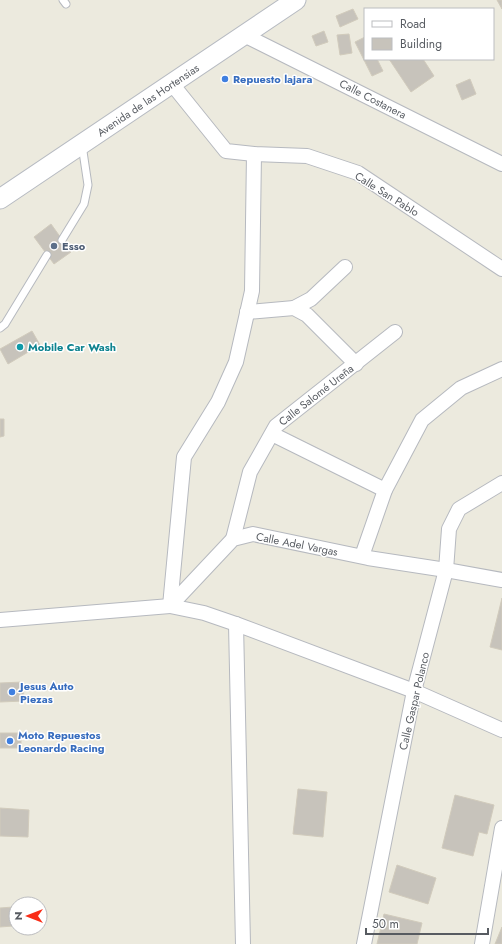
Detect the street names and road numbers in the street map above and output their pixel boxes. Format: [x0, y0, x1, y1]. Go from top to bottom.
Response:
street label: Avenida de las Hortensias [94, 59, 203, 140]
street label: Calle Costanera [337, 75, 409, 123]
street label: Calle San Pablo [352, 168, 422, 220]
street label: Calle Salomé Ureña [275, 361, 357, 429]
street label: Calle Adel Vargas [255, 528, 340, 560]
street label: Calle Gaspar Polanco [395, 650, 433, 752]

